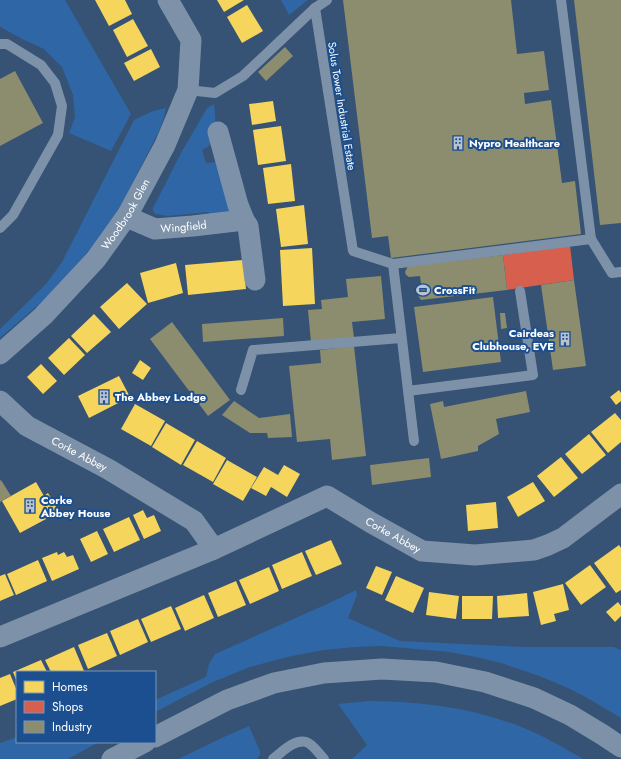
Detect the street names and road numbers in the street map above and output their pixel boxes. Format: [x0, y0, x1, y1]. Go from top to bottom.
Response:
street label: Solus Tower Industrial Estate [324, 41, 360, 172]
street label: Woodbrook Glen [97, 176, 153, 253]
street label: Wingfield [160, 216, 208, 237]
street label: Corke Abbey [49, 432, 110, 475]
street label: Corke Abbey [362, 513, 424, 557]

